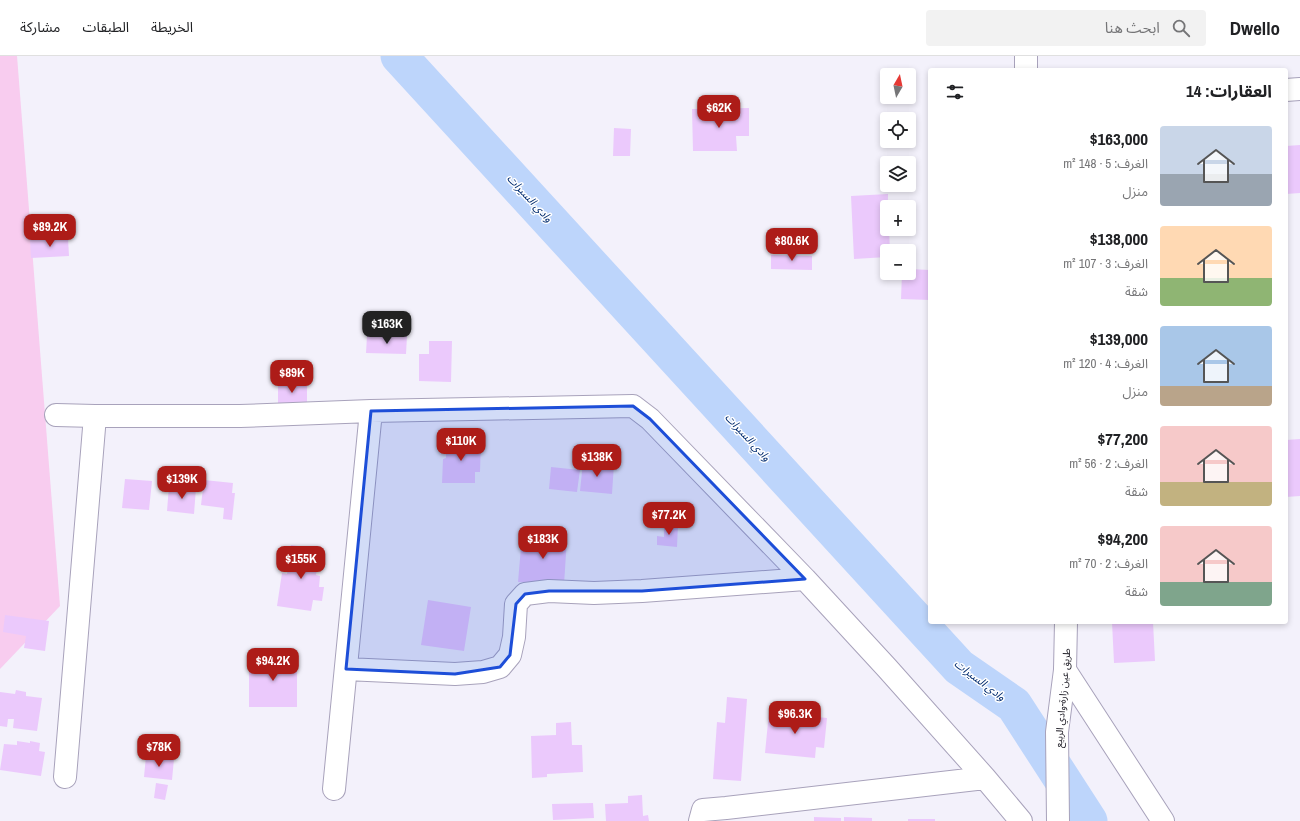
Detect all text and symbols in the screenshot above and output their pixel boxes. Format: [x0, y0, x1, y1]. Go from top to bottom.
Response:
search box [926, 10, 1206, 46]
text: Dwello [1230, 15, 1280, 41]
text: ابحث هنا [1105, 17, 1160, 38]
icon: search [1170, 17, 1192, 39]
text: مشاركة [20, 18, 60, 36]
text: الطبقات [82, 18, 129, 36]
text: الخريطة [151, 18, 193, 36]
north arrow [880, 68, 916, 104]
map controls [880, 68, 916, 280]
text: العقارات: 14 [1186, 79, 1272, 102]
icon: filters [944, 81, 966, 103]
pin: $62K [695, 95, 743, 129]
text: $62K [706, 99, 732, 116]
button: locate [880, 112, 916, 148]
text: $163,000 [1090, 127, 1148, 150]
icon: home [1192, 142, 1240, 190]
text: الغرف: 5 · 148 m² [1063, 155, 1148, 172]
button: layers [880, 156, 916, 192]
water label: وادي السيرات [502, 171, 556, 227]
text: منزل [1123, 183, 1148, 200]
button: + [880, 200, 916, 236]
pin: $89.2K [17, 214, 83, 248]
text: $89.2K [33, 218, 67, 235]
text: $138,000 [1090, 227, 1148, 250]
pin: $80.6K [759, 228, 825, 262]
text: $80.6K [775, 232, 809, 249]
icon: home [1192, 242, 1240, 290]
button: − [880, 244, 916, 280]
text: الغرف: 3 · 107 m² [1063, 255, 1148, 272]
text: شقة [1125, 283, 1148, 300]
pin: $163K [359, 311, 415, 345]
text: $163K [371, 315, 403, 332]
text: $139,000 [1090, 327, 1148, 350]
icon: home [1192, 342, 1240, 390]
text: الغرف: 4 · 120 m² [1063, 355, 1148, 372]
pin: $89K [268, 360, 316, 394]
text: $89K [279, 364, 305, 381]
text: منزل [1123, 383, 1148, 400]
water label: وادي السيرات [720, 410, 774, 466]
text: $77,200 [1098, 427, 1148, 450]
pin: $110K [433, 428, 489, 462]
text: $110K [446, 432, 476, 449]
icon: home [1192, 442, 1240, 490]
pin: $138K [569, 444, 625, 478]
text: $138K [581, 448, 613, 465]
text: الغرف: 2 · 56 m² [1069, 455, 1148, 472]
pin: $139K [154, 466, 210, 500]
text: $139K [166, 470, 198, 487]
text: شقة [1125, 483, 1148, 500]
pin: $77.2K [636, 502, 702, 536]
text: $77.2K [652, 506, 686, 523]
pin: $183K [515, 526, 571, 560]
text: $94,200 [1098, 527, 1148, 550]
text: $183K [527, 530, 559, 547]
icon: home [1192, 542, 1240, 590]
pin: $155K [273, 546, 329, 580]
text: $155K [285, 550, 317, 567]
text: الغرف: 2 · 70 m² [1069, 555, 1148, 572]
text: شقة [1125, 583, 1148, 600]
pin: $94.2K [240, 648, 306, 682]
street label: طريق عين زارة-وادي الربيع [1052, 648, 1075, 748]
text: $94.2K [256, 652, 290, 669]
water label: وادي السيرات [950, 656, 1008, 706]
pin: $96.3K [762, 701, 828, 735]
text: $96.3K [778, 705, 812, 722]
pin: $78K [135, 734, 183, 768]
text: $78K [146, 738, 172, 755]

